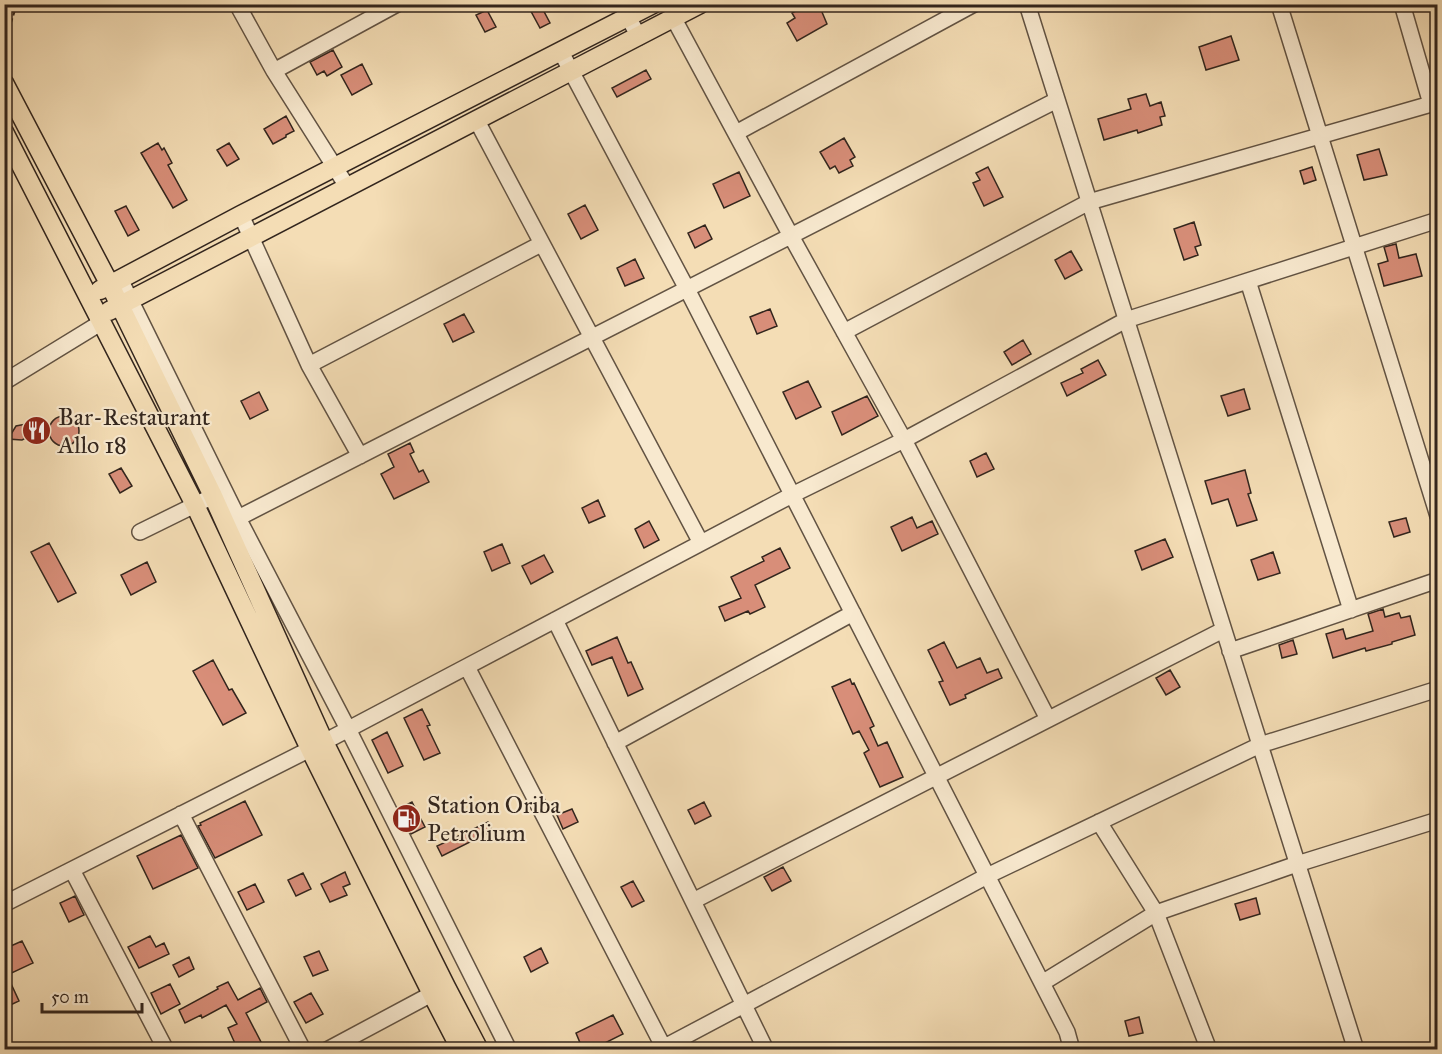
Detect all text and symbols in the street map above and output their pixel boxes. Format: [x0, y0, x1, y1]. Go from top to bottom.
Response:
place label: Bar-Restaurant Allo 18 [57, 402, 211, 460]
restaurant icon: Bar-Restaurant Allo 18 [21, 415, 53, 447]
place label: Station Oriba Petrolium [427, 790, 561, 848]
fuel station icon: Station Oriba Petrolium [390, 803, 422, 835]
scale bar [42, 976, 142, 1014]
text: 50 m [51, 986, 89, 1008]

